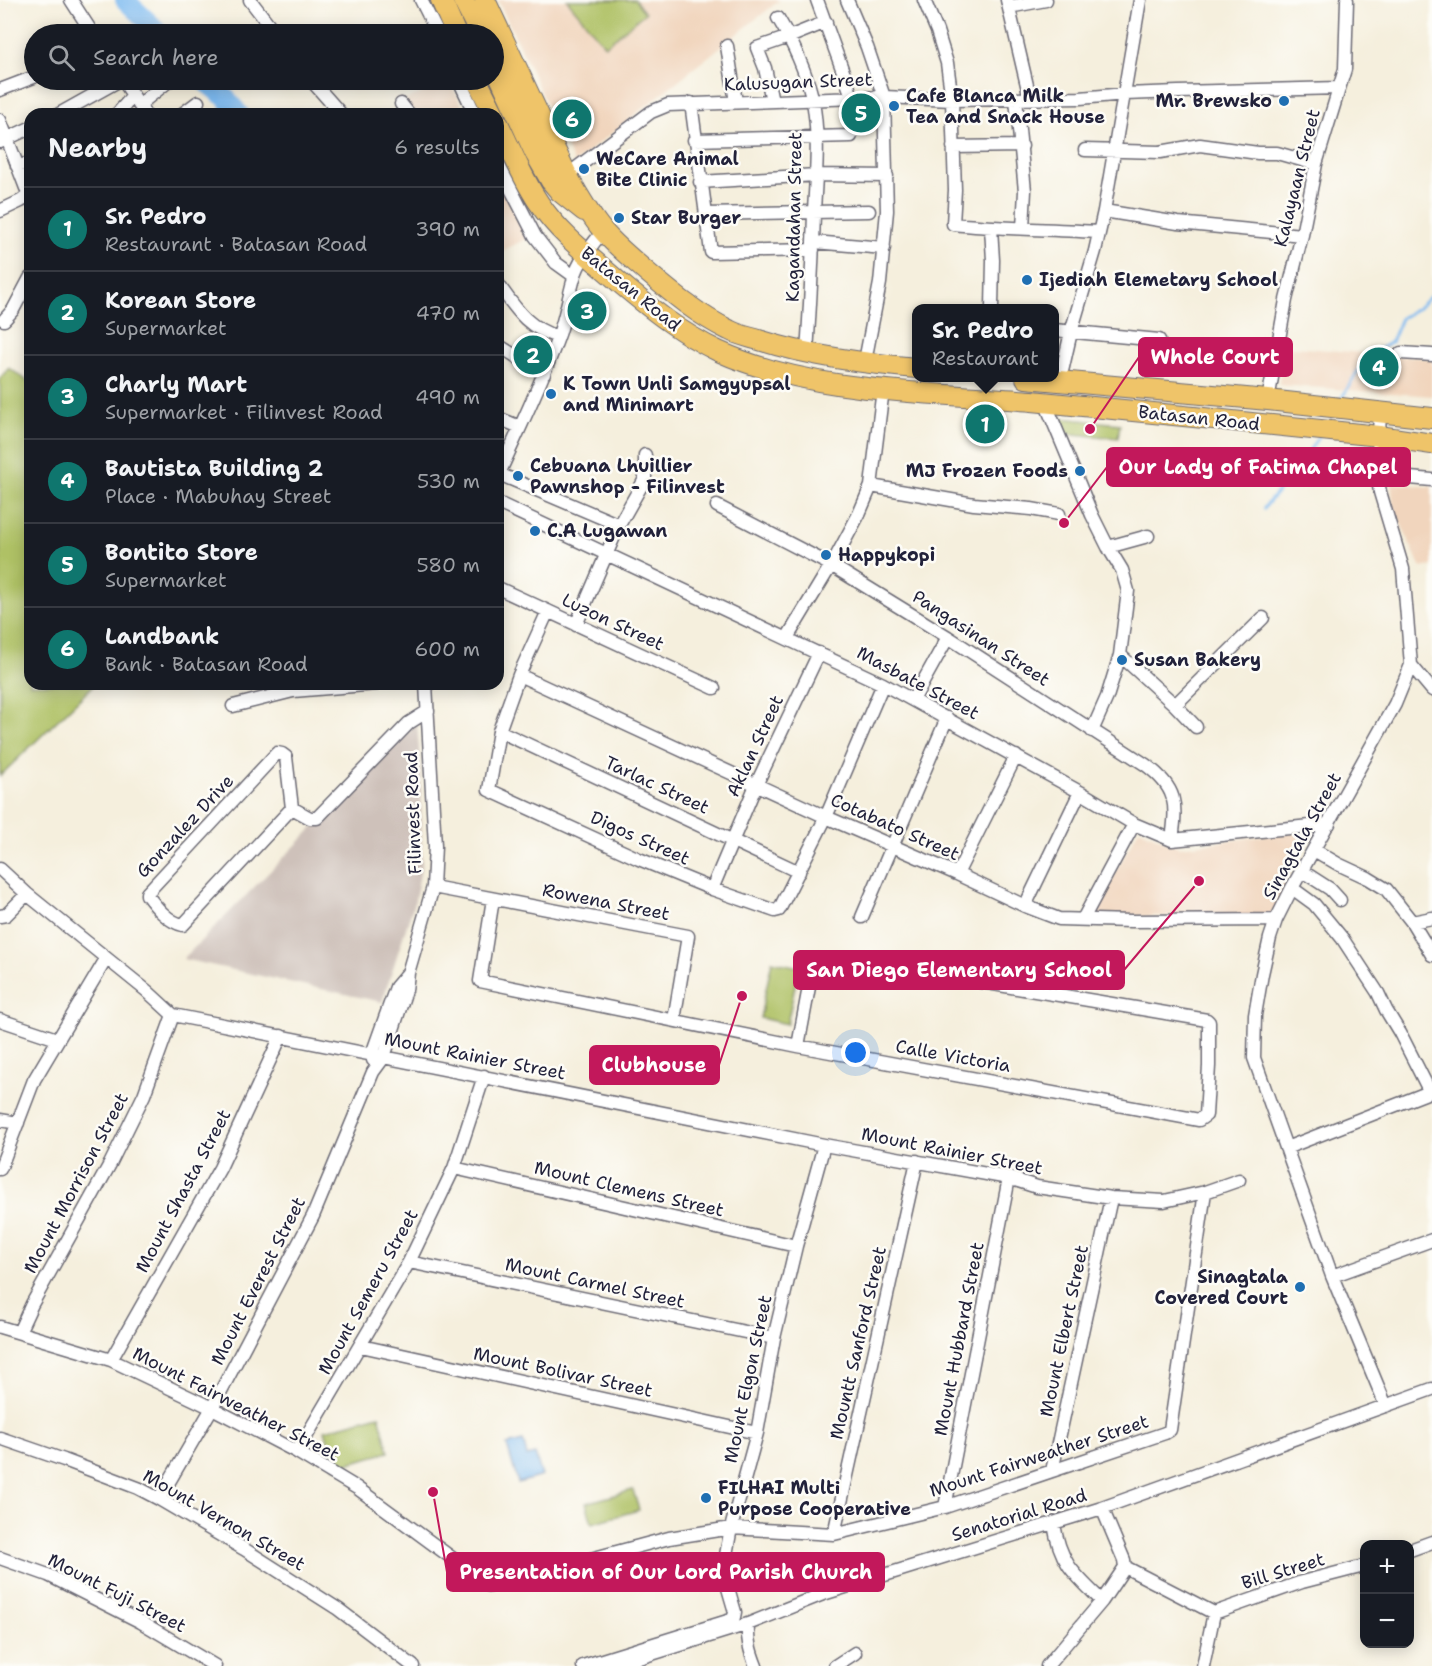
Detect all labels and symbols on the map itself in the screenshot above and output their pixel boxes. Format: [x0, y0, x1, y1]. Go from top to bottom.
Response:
street label: Kalusugan Street [723, 67, 873, 97]
place label: Cafe Blanca Milk Tea and Snack House [906, 84, 1105, 129]
place label: Mr. Brewsko [1155, 89, 1272, 113]
pin: 5 [842, 90, 880, 136]
marker: Mr. Brewsko [1277, 94, 1291, 108]
pin: 6 [552, 96, 592, 142]
marker: Cafe Blanca Milk Tea and Snack House [887, 99, 901, 113]
street label: Kalayaan Street [1268, 106, 1326, 249]
street label: Kagandahan Street [781, 132, 807, 302]
place label: WeCare Animal Bite Clinic [596, 147, 739, 192]
marker: WeCare Animal Bite Clinic [577, 162, 591, 176]
place label: Star Burger [631, 206, 742, 230]
marker: Star Burger [612, 211, 626, 225]
street label: Batasan Road [576, 241, 686, 337]
place label: Ijediah Elemetary School [1039, 268, 1278, 292]
marker: Ijediah Elemetary School [1020, 273, 1034, 287]
pin: 3 [568, 288, 606, 334]
pin: 2 [514, 332, 552, 378]
callout: Whole Court [1139, 338, 1292, 376]
text: Whole Court [1150, 344, 1280, 370]
pin: 4 [1360, 344, 1398, 389]
place label: K Town Unli Samgyupsal and Minimart [563, 372, 790, 417]
marker: K Town Unli Samgyupsal and Minimart [544, 387, 558, 401]
street label: Batasan Road [1137, 400, 1261, 436]
pin: 1 [966, 402, 1004, 446]
callout: Our Lady of Fatima Chapel [1107, 448, 1410, 486]
place label: Cebuana Lhuillier Pawnshop - Filinvest [530, 454, 725, 499]
text: Our Lady of Fatima Chapel [1119, 454, 1397, 480]
place label: MJ Frozen Foods [906, 459, 1068, 483]
marker: MJ Frozen Foods [1073, 464, 1087, 478]
marker: Cebuana Lhuillier Pawnshop - Filinvest [511, 469, 525, 483]
place label: C.A Lugawan [547, 519, 667, 543]
marker: C.A Lugawan [528, 524, 542, 538]
place label: Happykopi [838, 543, 935, 567]
marker: Happykopi [819, 548, 833, 562]
street label: Pangasinan Street [908, 585, 1054, 692]
street label: Luzon Street [558, 588, 668, 656]
street label: Masbate Street [853, 641, 983, 725]
place label: Susan Bakery [1134, 648, 1261, 672]
marker: Susan Bakery [1115, 653, 1129, 667]
street label: Aklan Street [721, 691, 789, 801]
street label: Tarlac Street [601, 750, 713, 820]
street label: Filinvest Road [399, 751, 427, 875]
street label: Sinagtala Street [1257, 768, 1347, 904]
street label: Gonzalez Drive [131, 769, 239, 883]
street label: Cotabato Street [827, 788, 963, 866]
street label: Digos Street [587, 805, 694, 871]
street label: Rowena Street [540, 878, 672, 926]
callout: San Diego Elementary School [794, 951, 1124, 989]
text: San Diego Elementary School [806, 957, 1112, 983]
street label: Mount Rainier Street [382, 1027, 568, 1085]
street label: Calle Victoria [894, 1034, 1012, 1078]
your location [841, 1038, 870, 1067]
callout: Clubhouse [590, 1046, 719, 1084]
text: Clubhouse [602, 1052, 706, 1078]
street label: Mount Morrison Street [18, 1088, 134, 1278]
street label: Mount Shasta Street [130, 1105, 236, 1277]
street label: Mount Rainier Street [859, 1122, 1045, 1180]
street label: Mount Clemens Street [532, 1156, 726, 1223]
street label: Mount Everest Street [205, 1193, 311, 1369]
street label: Mount Semeru Street [313, 1205, 424, 1379]
street label: Mount Hubbard Street [928, 1240, 990, 1438]
street label: Mount Elbert Street [1034, 1243, 1094, 1419]
street label: Mountt Sanford Street [824, 1244, 892, 1442]
street label: Mount Carmel Street [503, 1252, 687, 1314]
place label: Sinagtala Covered Court [1155, 1265, 1289, 1310]
marker: Sinagtala Covered Court [1293, 1280, 1307, 1294]
street label: Mount Elgon Street [718, 1293, 778, 1465]
street label: Mount Fairweather Street [128, 1341, 344, 1467]
street label: Mount Bolivar Street [471, 1341, 655, 1403]
street label: Mount Fairweather Street [926, 1409, 1152, 1503]
street label: Mount Vernon Street [139, 1464, 310, 1576]
place label: FILHAI Multi Purpose Cooperative [718, 1476, 911, 1521]
street label: Senatorial Road [948, 1483, 1090, 1547]
marker: FILHAI Multi Purpose Cooperative [699, 1491, 713, 1505]
street label: Bill Street [1239, 1547, 1328, 1595]
street label: Mount Fuji Street [44, 1548, 190, 1638]
callout: Presentation of Our Lord Parish Church [447, 1553, 884, 1591]
text: Presentation of Our Lord Parish Church [460, 1559, 873, 1585]

